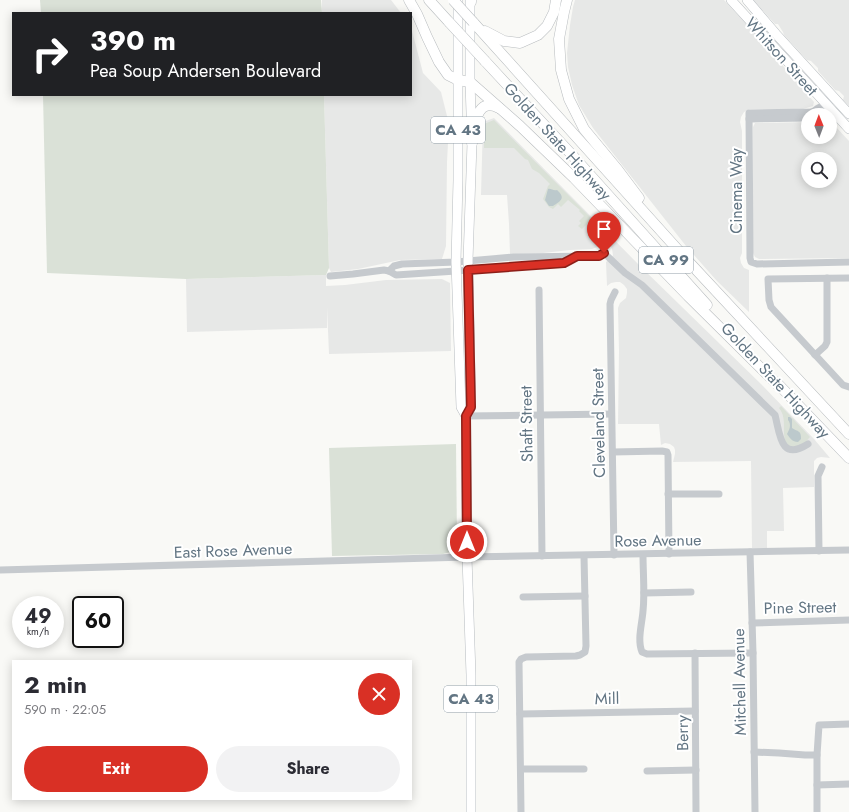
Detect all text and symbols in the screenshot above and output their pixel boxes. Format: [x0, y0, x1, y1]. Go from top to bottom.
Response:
street label: Whitson Street [740, 12, 823, 101]
text: 390 m [90, 20, 176, 61]
icon: right [24, 28, 76, 80]
text: Pea Soup Andersen Boulevard [90, 58, 321, 84]
street label: Golden State Highway [499, 77, 617, 206]
north arrow [801, 108, 837, 144]
map controls [801, 108, 837, 188]
road number: CA 43 [431, 117, 485, 143]
street label: Cinema Way [725, 147, 748, 234]
button: search [801, 152, 837, 188]
pin [587, 212, 621, 253]
icon: arrive [593, 218, 615, 240]
road number: CA 99 [639, 247, 693, 273]
street label: Golden State Highway [716, 317, 836, 444]
street label: Cleveland Street [586, 368, 611, 478]
street label: Shaft Street [514, 386, 539, 462]
position arrow [446, 521, 488, 563]
street label: Rose Avenue [614, 528, 702, 553]
street label: East Rose Avenue [173, 537, 293, 564]
street label: Pine Street [764, 595, 837, 620]
speed limit sign: 60 [72, 596, 124, 648]
text: 49 [24, 602, 52, 631]
text: km/h [27, 624, 49, 639]
street label: Mitchell Avenue [727, 628, 752, 736]
text: 2 min [24, 667, 87, 702]
button: close [358, 673, 400, 715]
road number: CA 43 [444, 686, 498, 712]
street label: Mill [595, 687, 619, 710]
text: 590 m · 22:05 [24, 700, 106, 719]
street label: Berry [671, 714, 694, 751]
button: Exit [24, 746, 208, 792]
button: Share [216, 746, 400, 792]

